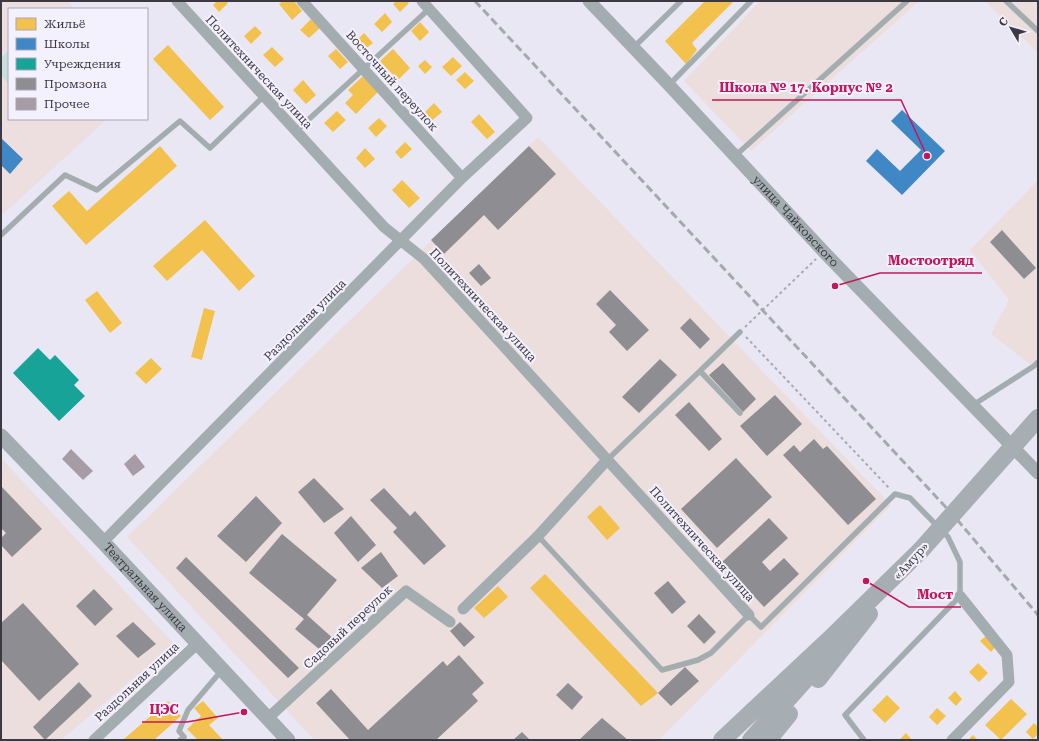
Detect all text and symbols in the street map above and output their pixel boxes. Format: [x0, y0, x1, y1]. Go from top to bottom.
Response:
legend [8, 8, 148, 120]
north arrow [991, 8, 1031, 48]
street label: Политехническая улица [203, 13, 315, 132]
text: С [996, 15, 1011, 29]
text: Жильё [44, 17, 86, 31]
street label: Восточный переулок [343, 28, 441, 134]
text: Школы [44, 37, 90, 51]
text: Учреждения [44, 57, 121, 71]
callout: Школа № 17. Корпус № 2 [712, 75, 901, 100]
text: Промзона [44, 77, 107, 91]
text: Школа № 17. Корпус № 2 [719, 80, 893, 95]
text: Прочее [44, 97, 90, 111]
street label: улица Чайковского [750, 173, 842, 270]
street label: Политехническая улица [427, 246, 539, 365]
callout: Мостоотряд [880, 248, 982, 273]
text: Мостоотряд [888, 253, 975, 268]
street label: Раздольная улица [261, 276, 349, 364]
street label: Политехническая улица [647, 484, 758, 605]
street label: «Амур» [891, 539, 931, 582]
street label: Театральная улица [100, 540, 190, 635]
street label: Садовый переулок [301, 582, 395, 672]
callout: Мост [909, 582, 961, 607]
text: Мост [917, 587, 953, 602]
street label: Раздольная улица [92, 639, 182, 725]
callout: ЦЭС [142, 697, 187, 722]
text: ЦЭС [149, 702, 179, 717]

